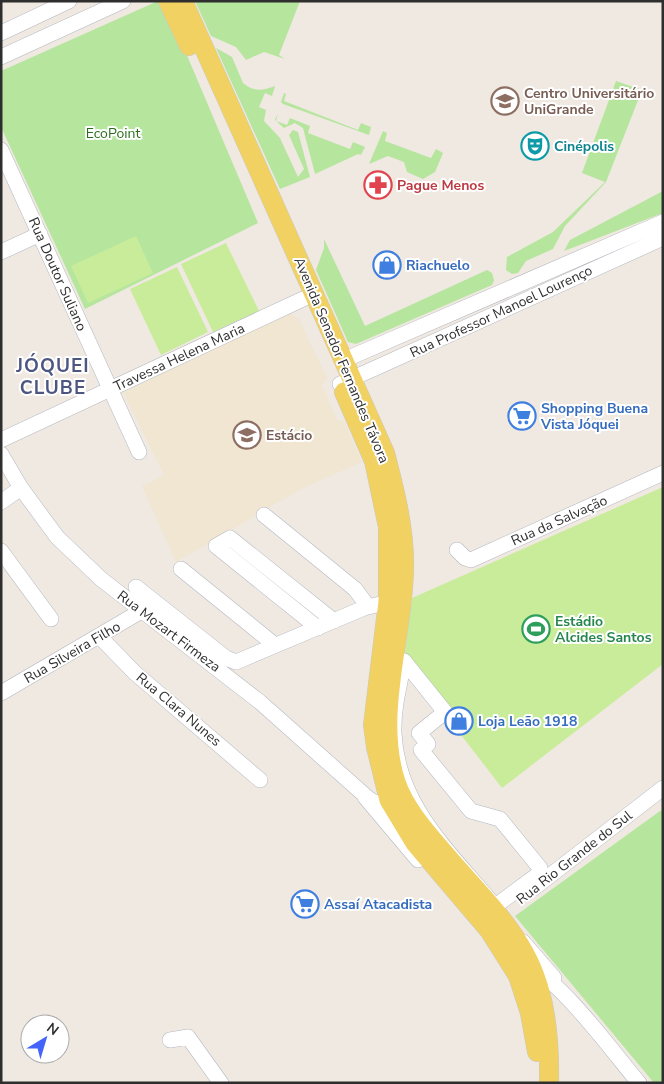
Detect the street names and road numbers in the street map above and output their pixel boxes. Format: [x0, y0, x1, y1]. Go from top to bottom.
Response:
street label: Rua Doutor Suliano [24, 214, 91, 334]
street label: Avenida Senador Fernandes Távora [289, 254, 394, 466]
street label: Rua Professor Manoel Lourenço [407, 261, 596, 362]
street label: Travessa Helena Maria [111, 319, 248, 396]
street label: Rua da Salvação [508, 491, 611, 550]
street label: Rua Mozart Firmeza [113, 586, 224, 677]
street label: Rua Silveira Filho [20, 617, 124, 688]
street label: Rua Clara Nunes [132, 668, 225, 751]
street label: Rua Rio Grande do Sul [512, 806, 637, 909]

